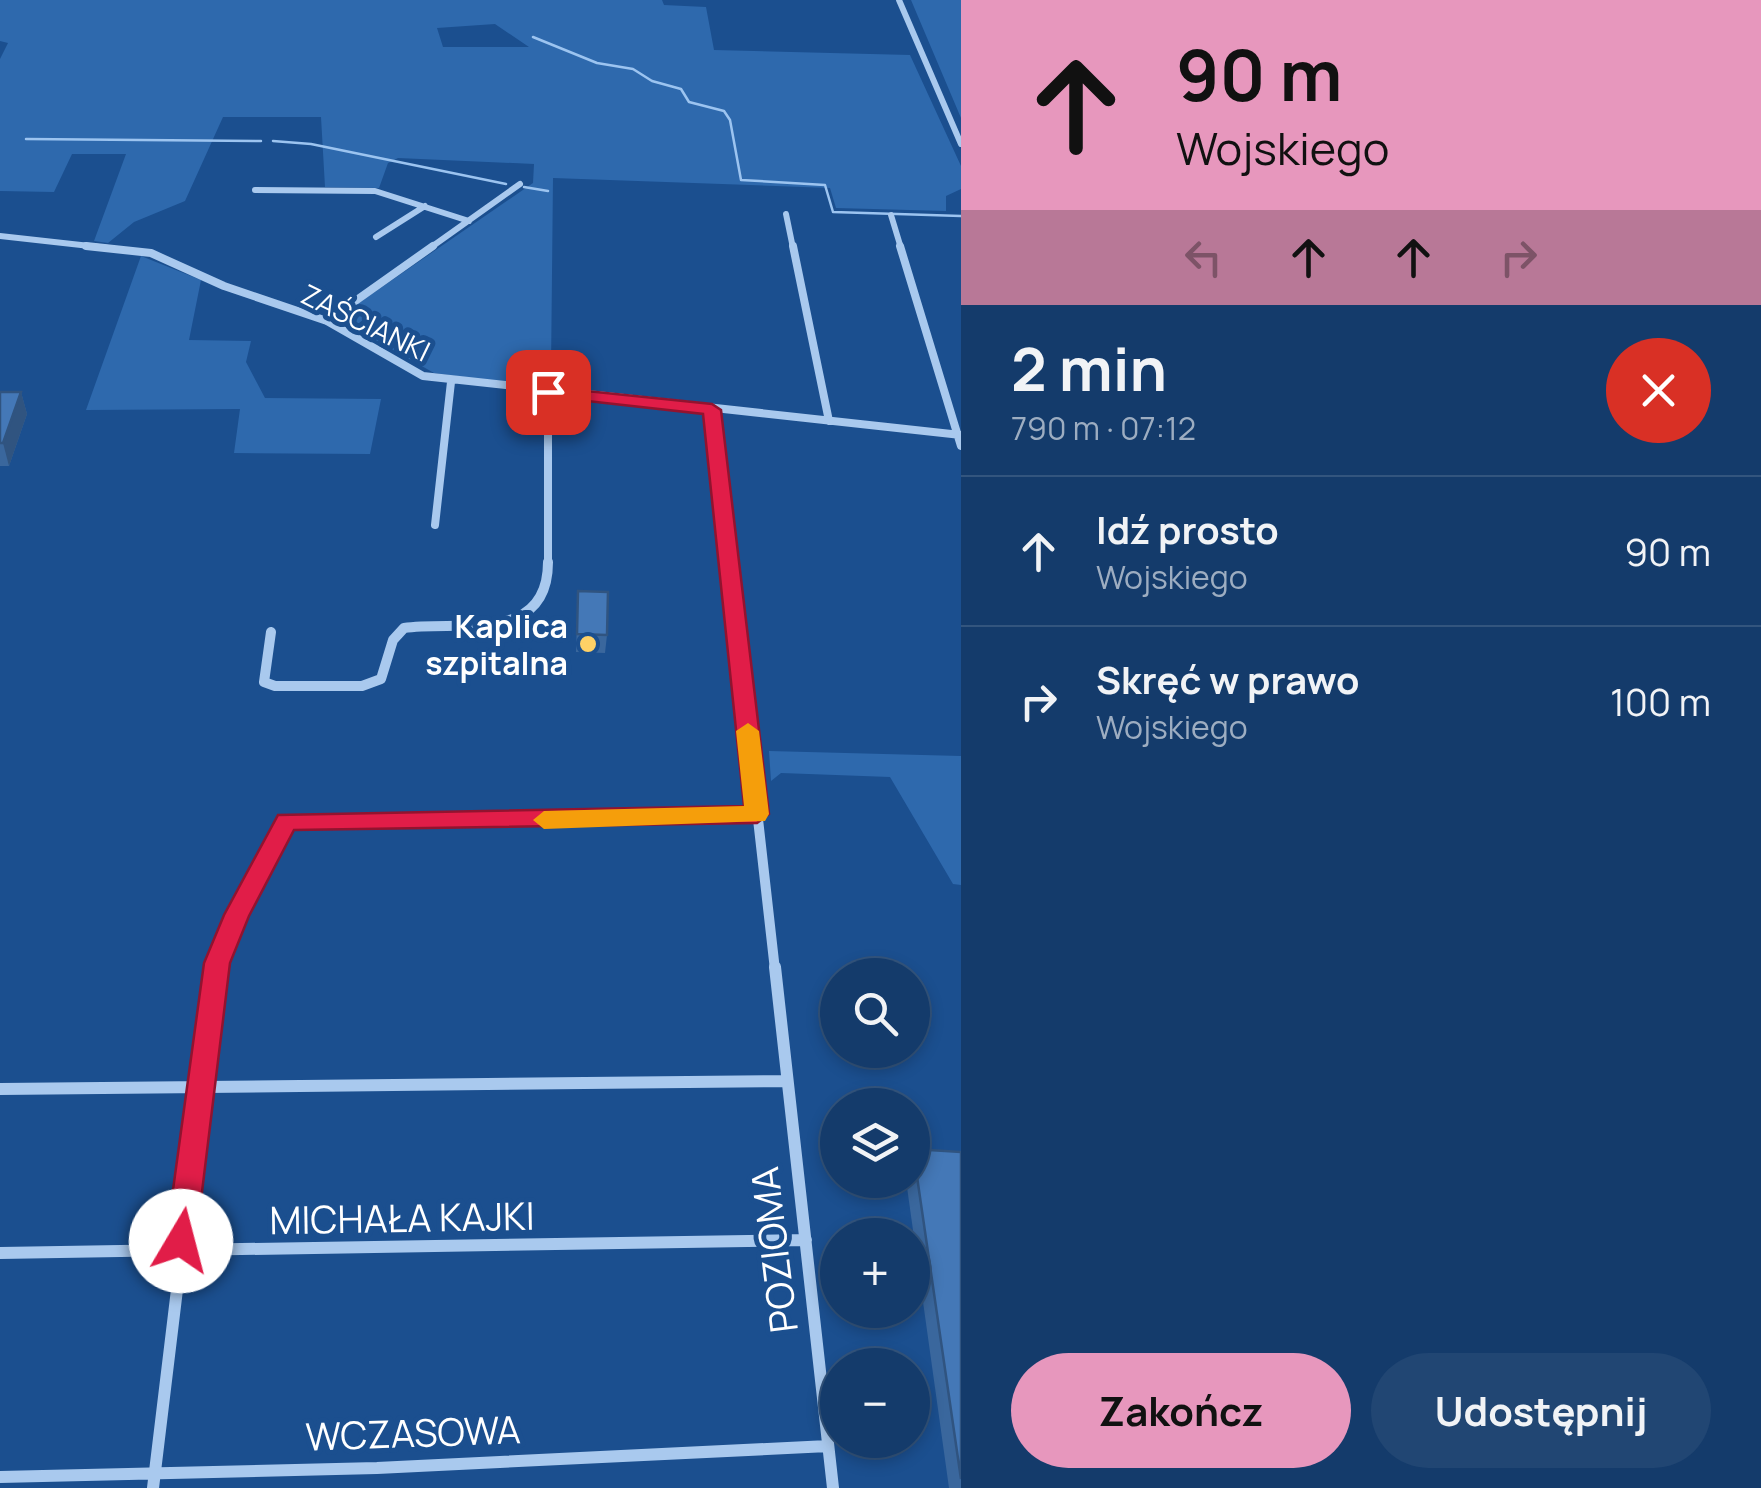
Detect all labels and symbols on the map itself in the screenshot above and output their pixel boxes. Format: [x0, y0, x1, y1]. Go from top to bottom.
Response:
street label: ZAŚCIANKI [295, 274, 437, 370]
pin [506, 350, 591, 435]
place label: Kaplica szpitalna [425, 604, 568, 685]
marker: Kaplica szpitalna [577, 633, 599, 655]
street label: POZIOMA [737, 1164, 809, 1336]
position arrow [129, 1189, 233, 1293]
street label: MICHAŁA KAJKI [269, 1189, 535, 1245]
street label: WCZASOWA [304, 1402, 522, 1462]

